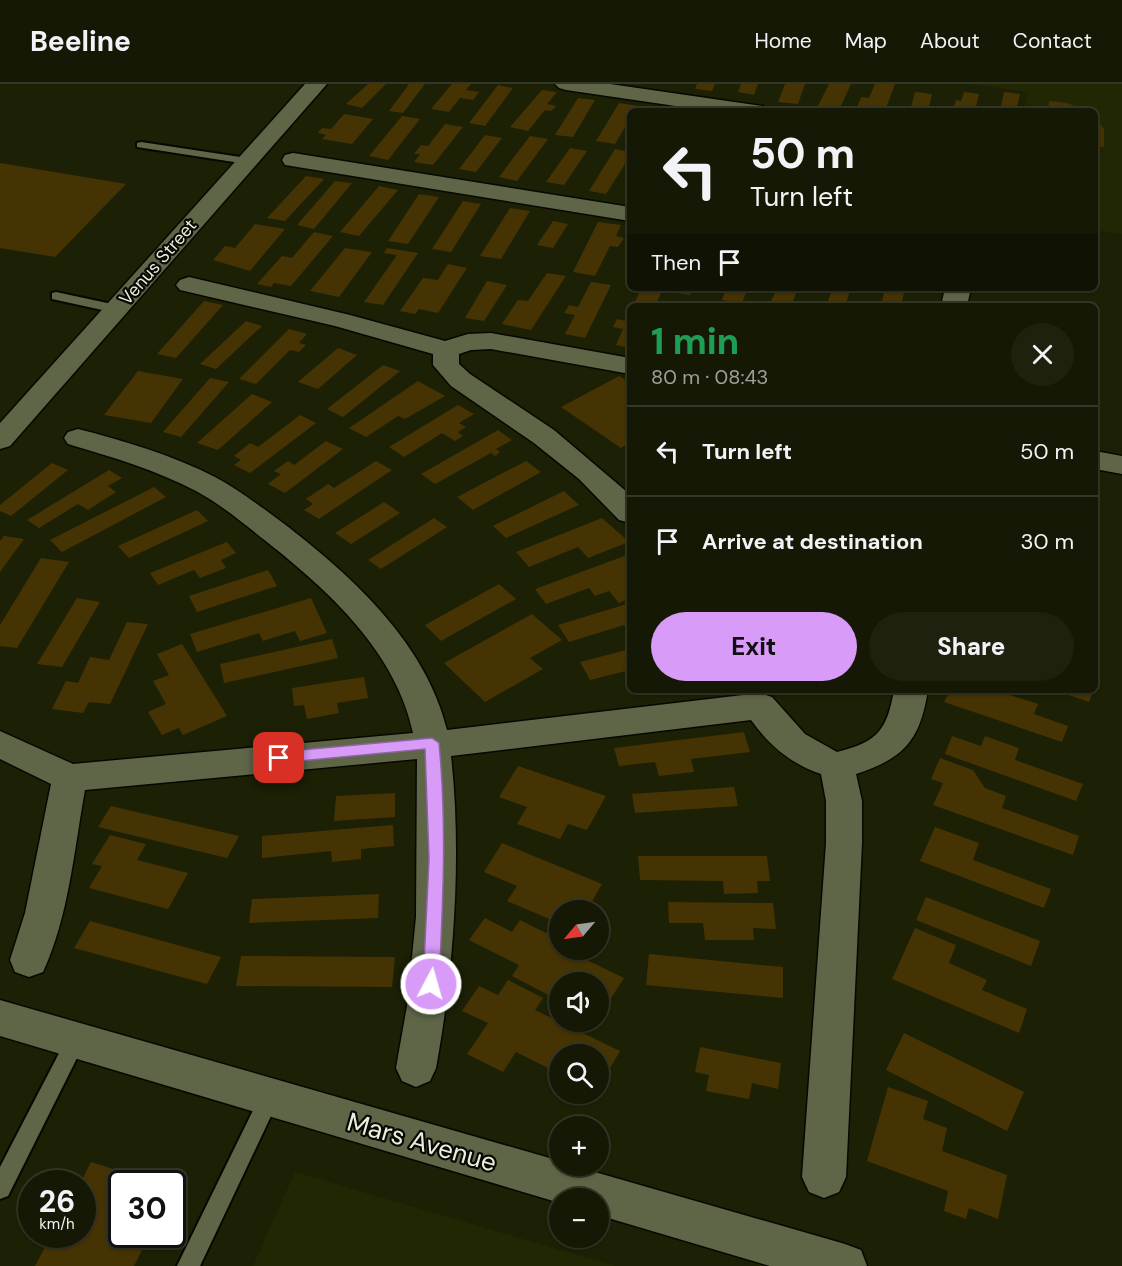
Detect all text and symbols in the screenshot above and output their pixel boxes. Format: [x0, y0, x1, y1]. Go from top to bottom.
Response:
text: Beeline [30, 23, 131, 60]
text: Home [754, 27, 812, 55]
text: Map [845, 27, 887, 55]
text: About [920, 27, 980, 55]
text: Contact [1013, 27, 1092, 55]
text: 50 m [750, 126, 855, 181]
icon: left [651, 132, 729, 210]
text: Turn left [750, 179, 853, 214]
street label: Venus Street [114, 214, 202, 310]
icon: arrive [713, 246, 746, 279]
text: Then [651, 248, 701, 277]
text: 1 min [651, 318, 739, 365]
button: close [1011, 323, 1074, 386]
text: 80 m · 08:43 [651, 364, 768, 390]
icon: left [651, 435, 684, 468]
text: Turn left [702, 437, 792, 466]
text: 50 m [1020, 437, 1074, 466]
icon: arrive [651, 525, 684, 558]
text: Arrive at destination [702, 527, 923, 556]
text: 30 m [1020, 527, 1074, 556]
button: Exit [651, 612, 857, 681]
button: Share [869, 612, 1074, 681]
pin [253, 732, 304, 783]
icon: arrive [262, 741, 295, 774]
north arrow [549, 900, 609, 960]
map controls [549, 900, 609, 1248]
position arrow [399, 952, 463, 1016]
button: sound [549, 972, 609, 1032]
button: search [549, 1044, 609, 1104]
street label: Mars Avenue [343, 1104, 501, 1180]
button: + [549, 1116, 609, 1176]
speed limit sign: 30 [108, 1170, 186, 1248]
text: 26 [39, 1182, 75, 1221]
button: − [549, 1188, 609, 1248]
text: km/h [39, 1214, 75, 1234]

